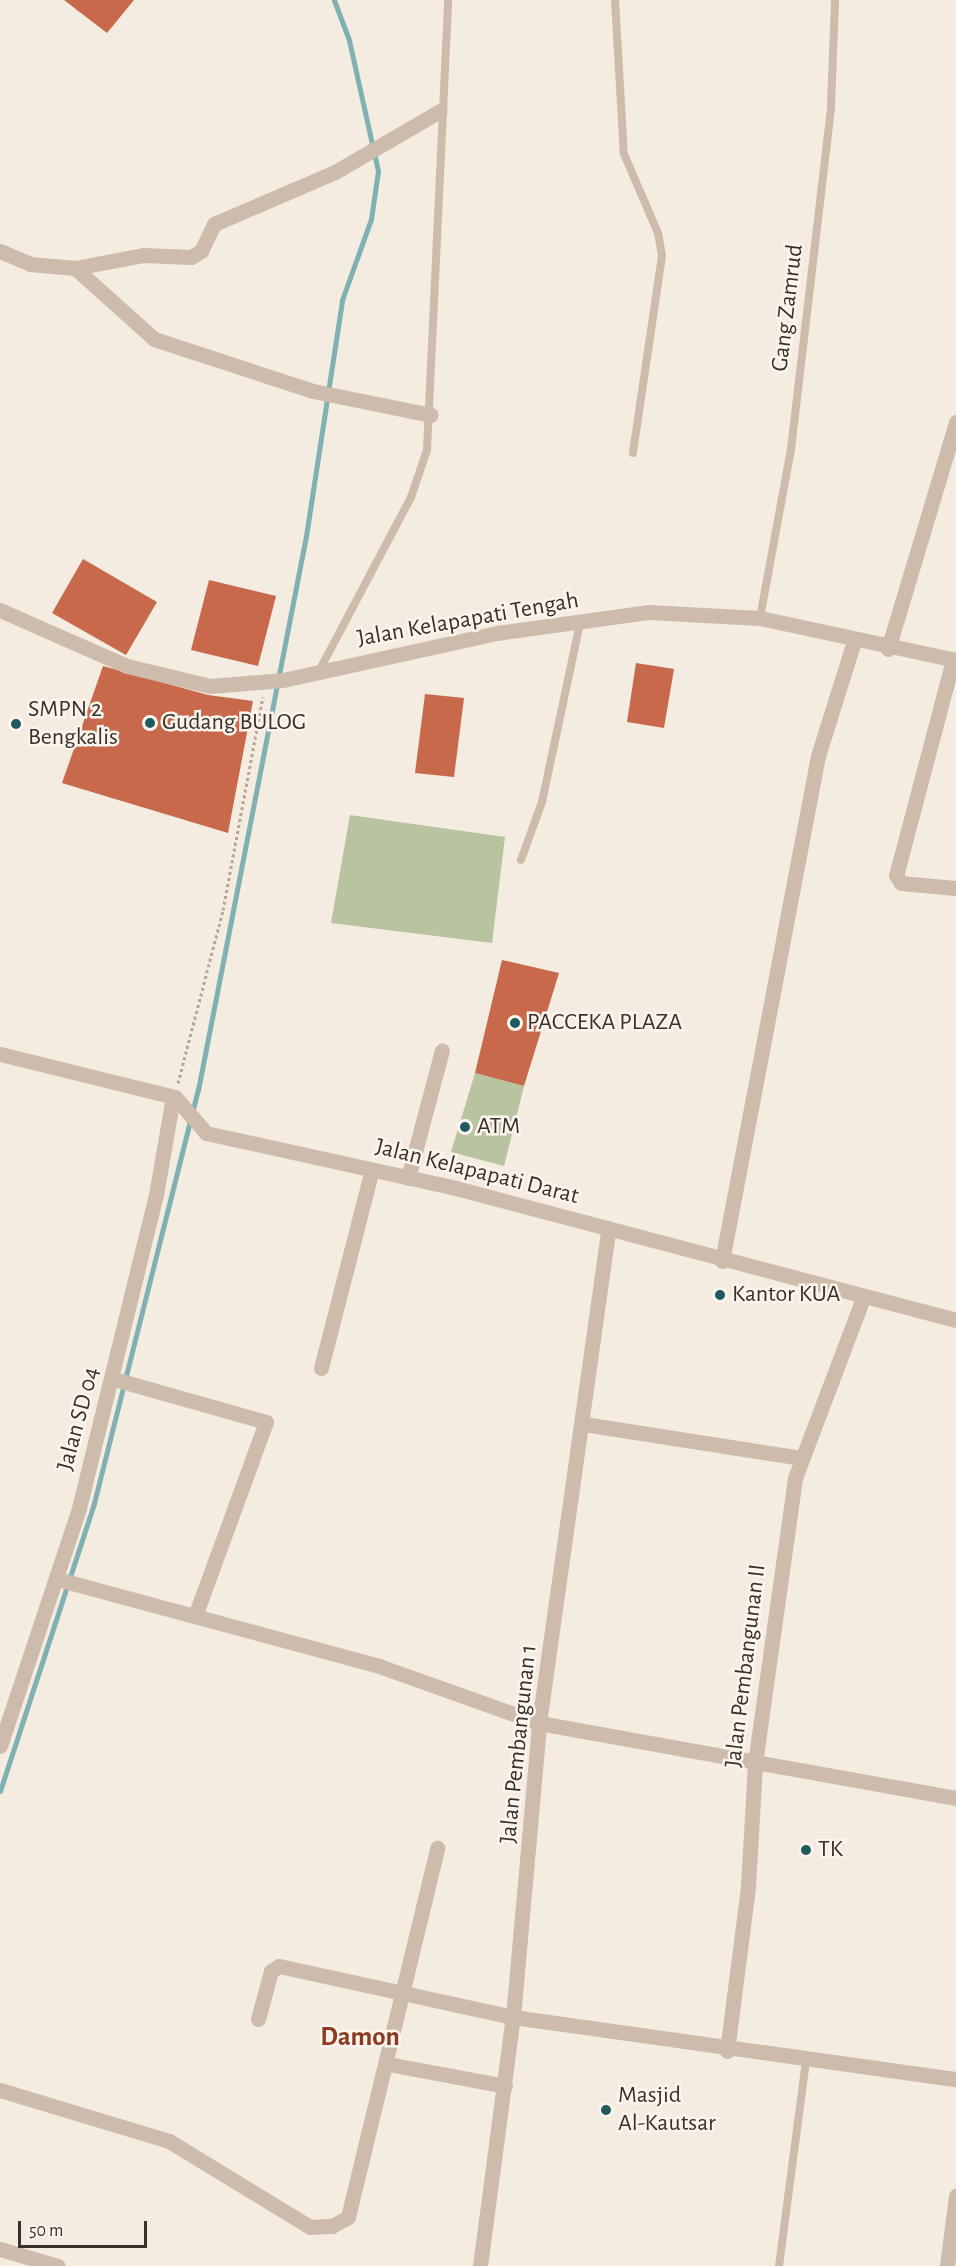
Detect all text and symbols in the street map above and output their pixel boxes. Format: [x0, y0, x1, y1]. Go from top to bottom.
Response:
street label: Gang Zamrud [766, 243, 810, 373]
street label: Jalan Kelapapati Tengah [355, 586, 581, 654]
place label: SMPN 2 Bengkalis [28, 696, 118, 752]
place label: Gudang BULOG [162, 709, 306, 737]
marker: Gudang BULOG [143, 716, 157, 730]
marker: SMPN 2 Bengkalis [9, 717, 23, 731]
place label: PACCEKA PLAZA [527, 1009, 682, 1037]
marker: PACCEKA PLAZA [508, 1016, 522, 1030]
place label: ATM [477, 1113, 520, 1141]
marker: ATM [458, 1120, 472, 1134]
street label: Jalan Kelapapati Darat [372, 1133, 582, 1211]
place label: Kantor KUA [732, 1281, 840, 1309]
marker: Kantor KUA [713, 1288, 727, 1302]
street label: Jalan SD 04 [51, 1364, 107, 1474]
street label: Jalan Pembangunan II [719, 1563, 773, 1769]
street label: Jalan Pembangunan 1 [494, 1643, 544, 1845]
place label: TK [818, 1836, 843, 1864]
marker: TK [799, 1843, 813, 1857]
district label: Damon [320, 2021, 400, 2053]
place label: Masjid Al-Kautsar [618, 2082, 716, 2138]
marker: Masjid Al-Kautsar [599, 2103, 613, 2117]
scale bar [21, 2209, 150, 2247]
text: 50 m [29, 2222, 63, 2240]

